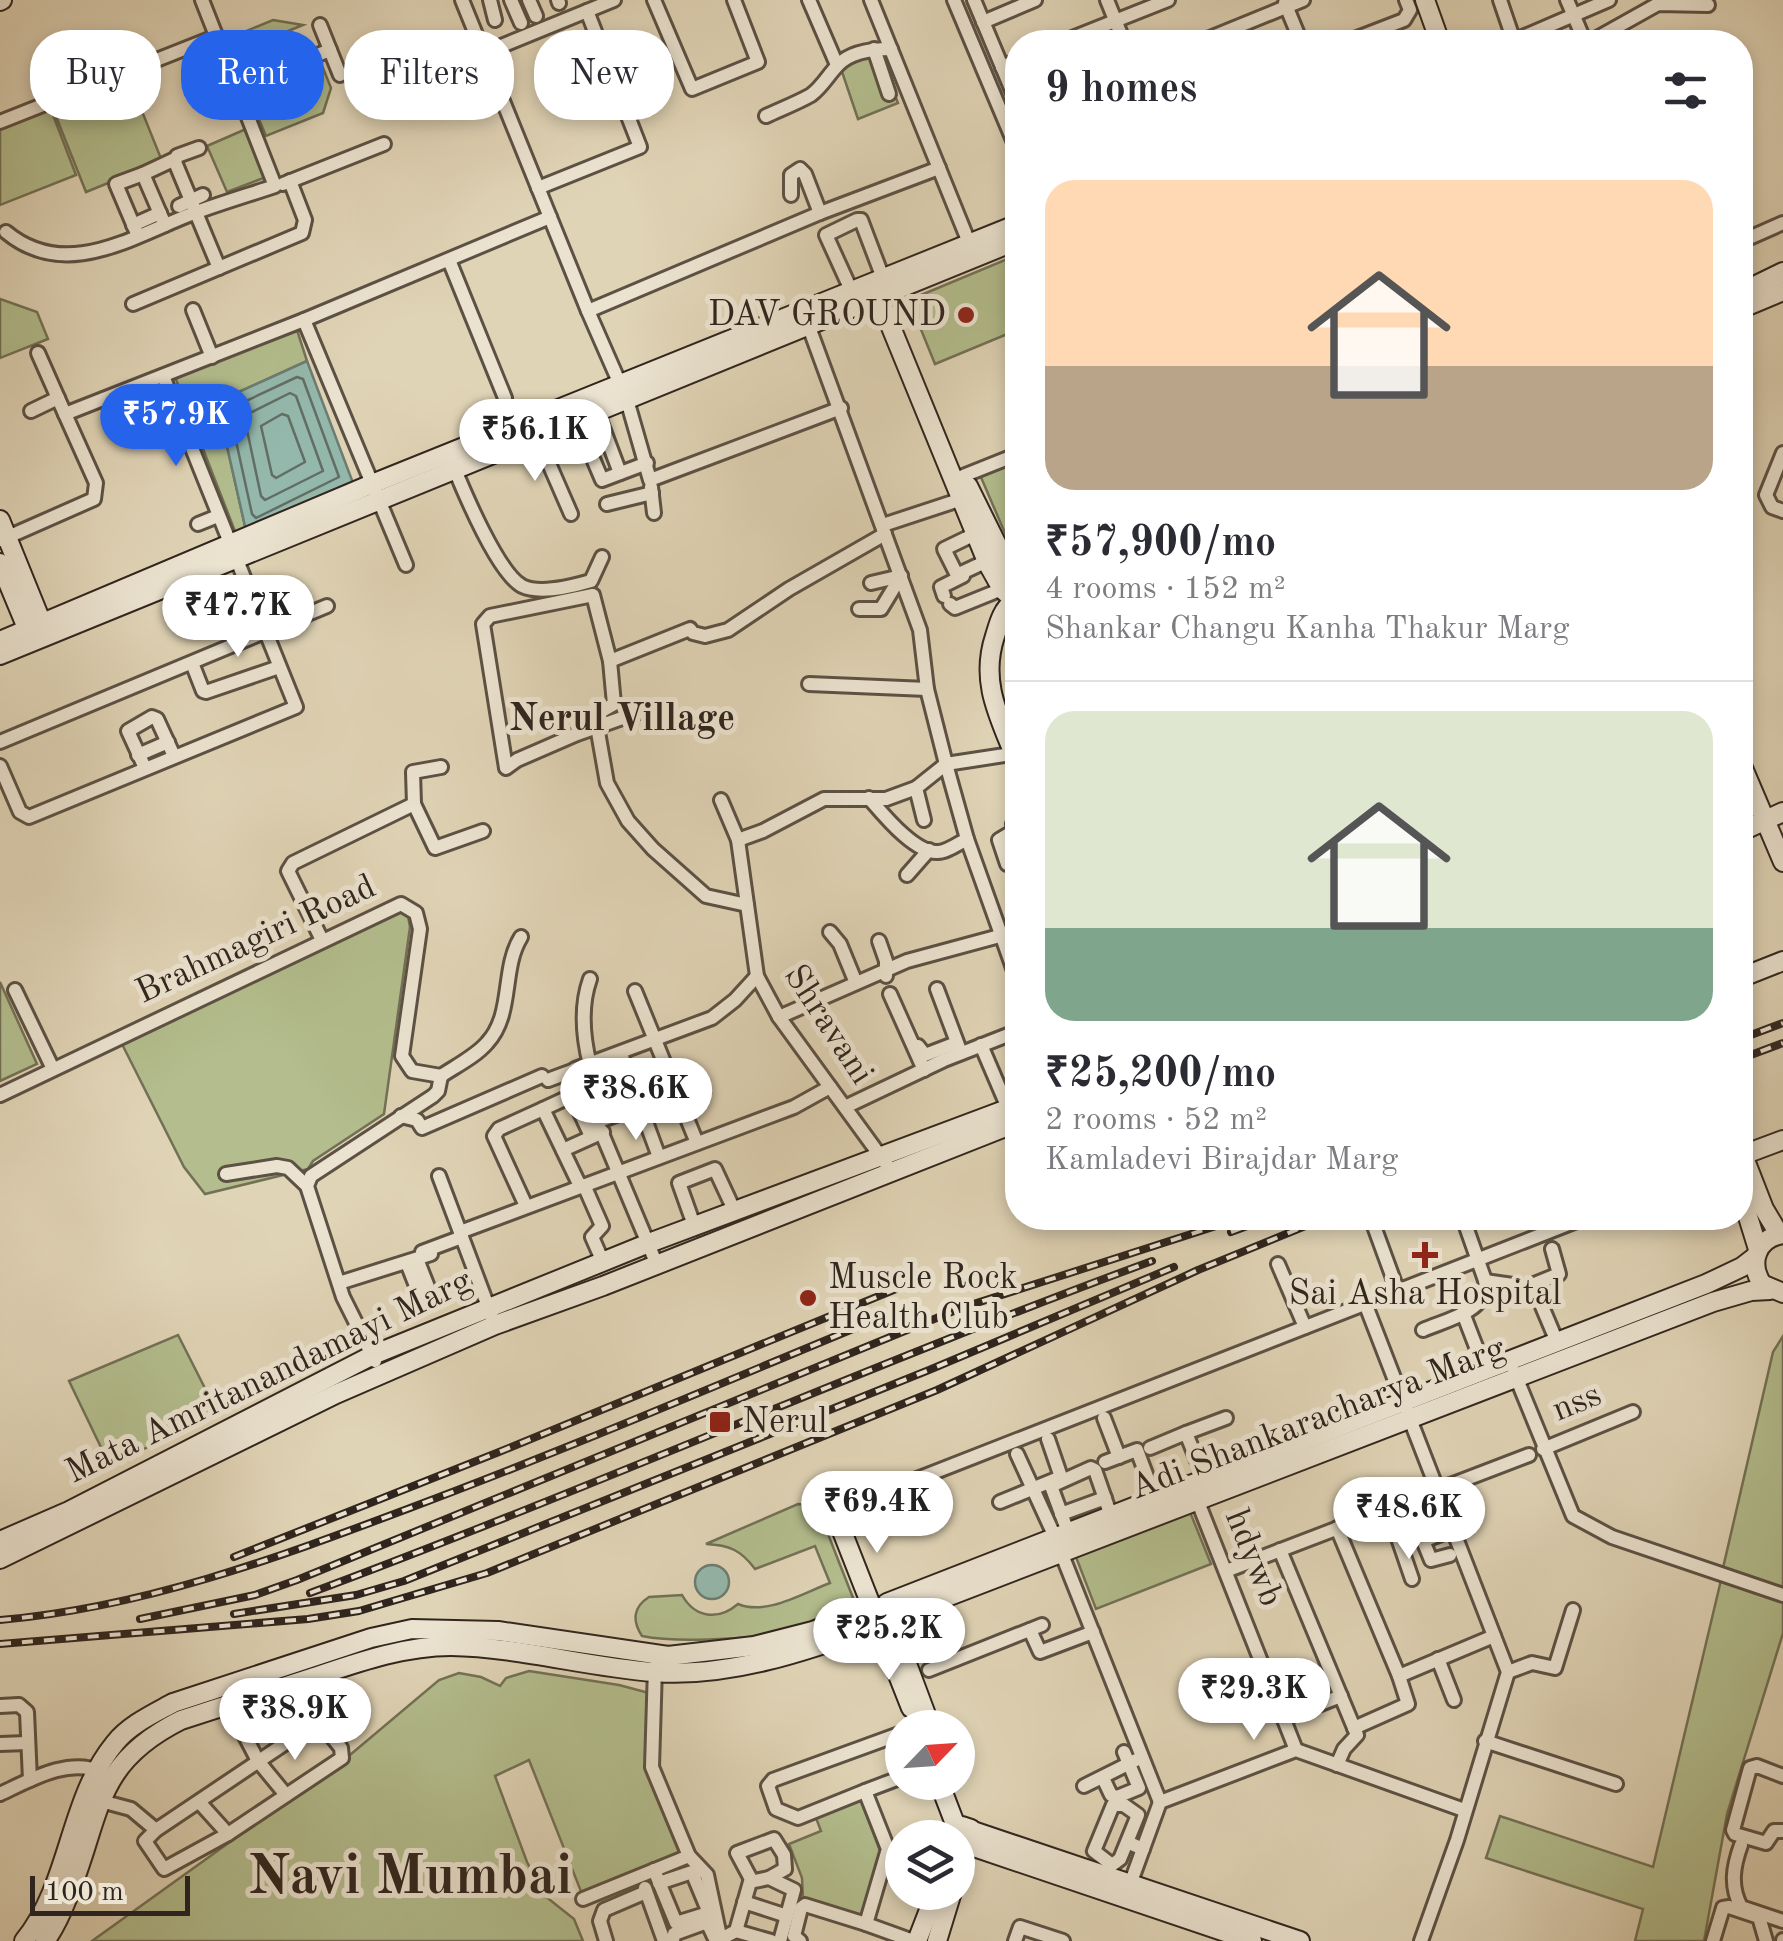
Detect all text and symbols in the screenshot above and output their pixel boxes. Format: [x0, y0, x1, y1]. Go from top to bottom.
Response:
chip: Buy [30, 30, 161, 120]
chip: Rent [181, 30, 324, 120]
chip: Filters [344, 30, 514, 120]
chip: New [534, 30, 674, 120]
icon: filters [1658, 63, 1713, 118]
text: 9 homes [1045, 69, 1197, 111]
icon: home [1289, 245, 1469, 425]
place label: DAV GROUND [708, 298, 946, 333]
marker: DAV GROUND [955, 304, 977, 326]
pin: ₹57.9K [95, 384, 257, 469]
pin: ₹56.1K [454, 399, 616, 484]
text: ₹57.9K [122, 400, 230, 432]
text: ₹56.1K [481, 415, 589, 447]
text: ₹57,900/mo [1045, 523, 1276, 565]
text: 4 rooms · 152 m² [1045, 574, 1286, 606]
pin: ₹47.7K [157, 575, 319, 660]
text: ₹47.7K [184, 591, 292, 623]
text: Shankar Changu Kanha Thakur Marg [1045, 614, 1569, 646]
district label: Nerul Village [509, 701, 735, 739]
icon: home [1289, 776, 1469, 956]
street label: Brahmagiri Road [131, 869, 381, 1011]
street label: Shravani [777, 959, 879, 1091]
text: ₹25,200/mo [1045, 1054, 1276, 1096]
pin: ₹38.6K [555, 1058, 717, 1143]
text: ₹38.6K [582, 1074, 690, 1106]
text: 2 rooms · 52 m² [1045, 1105, 1267, 1137]
text: Kamladevi Birajdar Marg [1045, 1145, 1398, 1177]
marker: Sai Asha Hospital [1412, 1242, 1438, 1268]
place label: Muscle Rock Health Club [828, 1261, 1018, 1336]
street label: Mata Amritanandamayi Marg [61, 1263, 477, 1491]
place label: Sai Asha Hospital [1288, 1277, 1562, 1312]
marker: Muscle Rock Health Club [797, 1287, 819, 1309]
street label: Adi Shankaracharya Marg [1126, 1331, 1510, 1507]
street label: nss [1548, 1378, 1606, 1428]
place label: Nerul [742, 1405, 828, 1440]
marker: Nerul [707, 1409, 733, 1435]
pin: ₹69.4K [796, 1471, 958, 1556]
pin: ₹48.6K [1328, 1477, 1490, 1562]
text: ₹69.4K [823, 1487, 931, 1519]
text: ₹48.6K [1355, 1493, 1463, 1525]
street label: hdywb [1218, 1505, 1288, 1611]
pin: ₹25.2K [808, 1598, 970, 1683]
text: ₹25.2K [835, 1614, 943, 1646]
pin: ₹29.3K [1173, 1658, 1335, 1743]
text: ₹29.3K [1200, 1674, 1308, 1706]
pin: ₹38.9K [214, 1678, 376, 1763]
text: ₹38.9K [241, 1694, 349, 1726]
north arrow [885, 1710, 975, 1800]
map controls [885, 1710, 975, 1910]
button: layers [885, 1820, 975, 1910]
district label: Navi Mumbai [248, 1851, 572, 1906]
scale bar [30, 1871, 190, 1916]
text: 100 m [45, 1879, 124, 1907]

